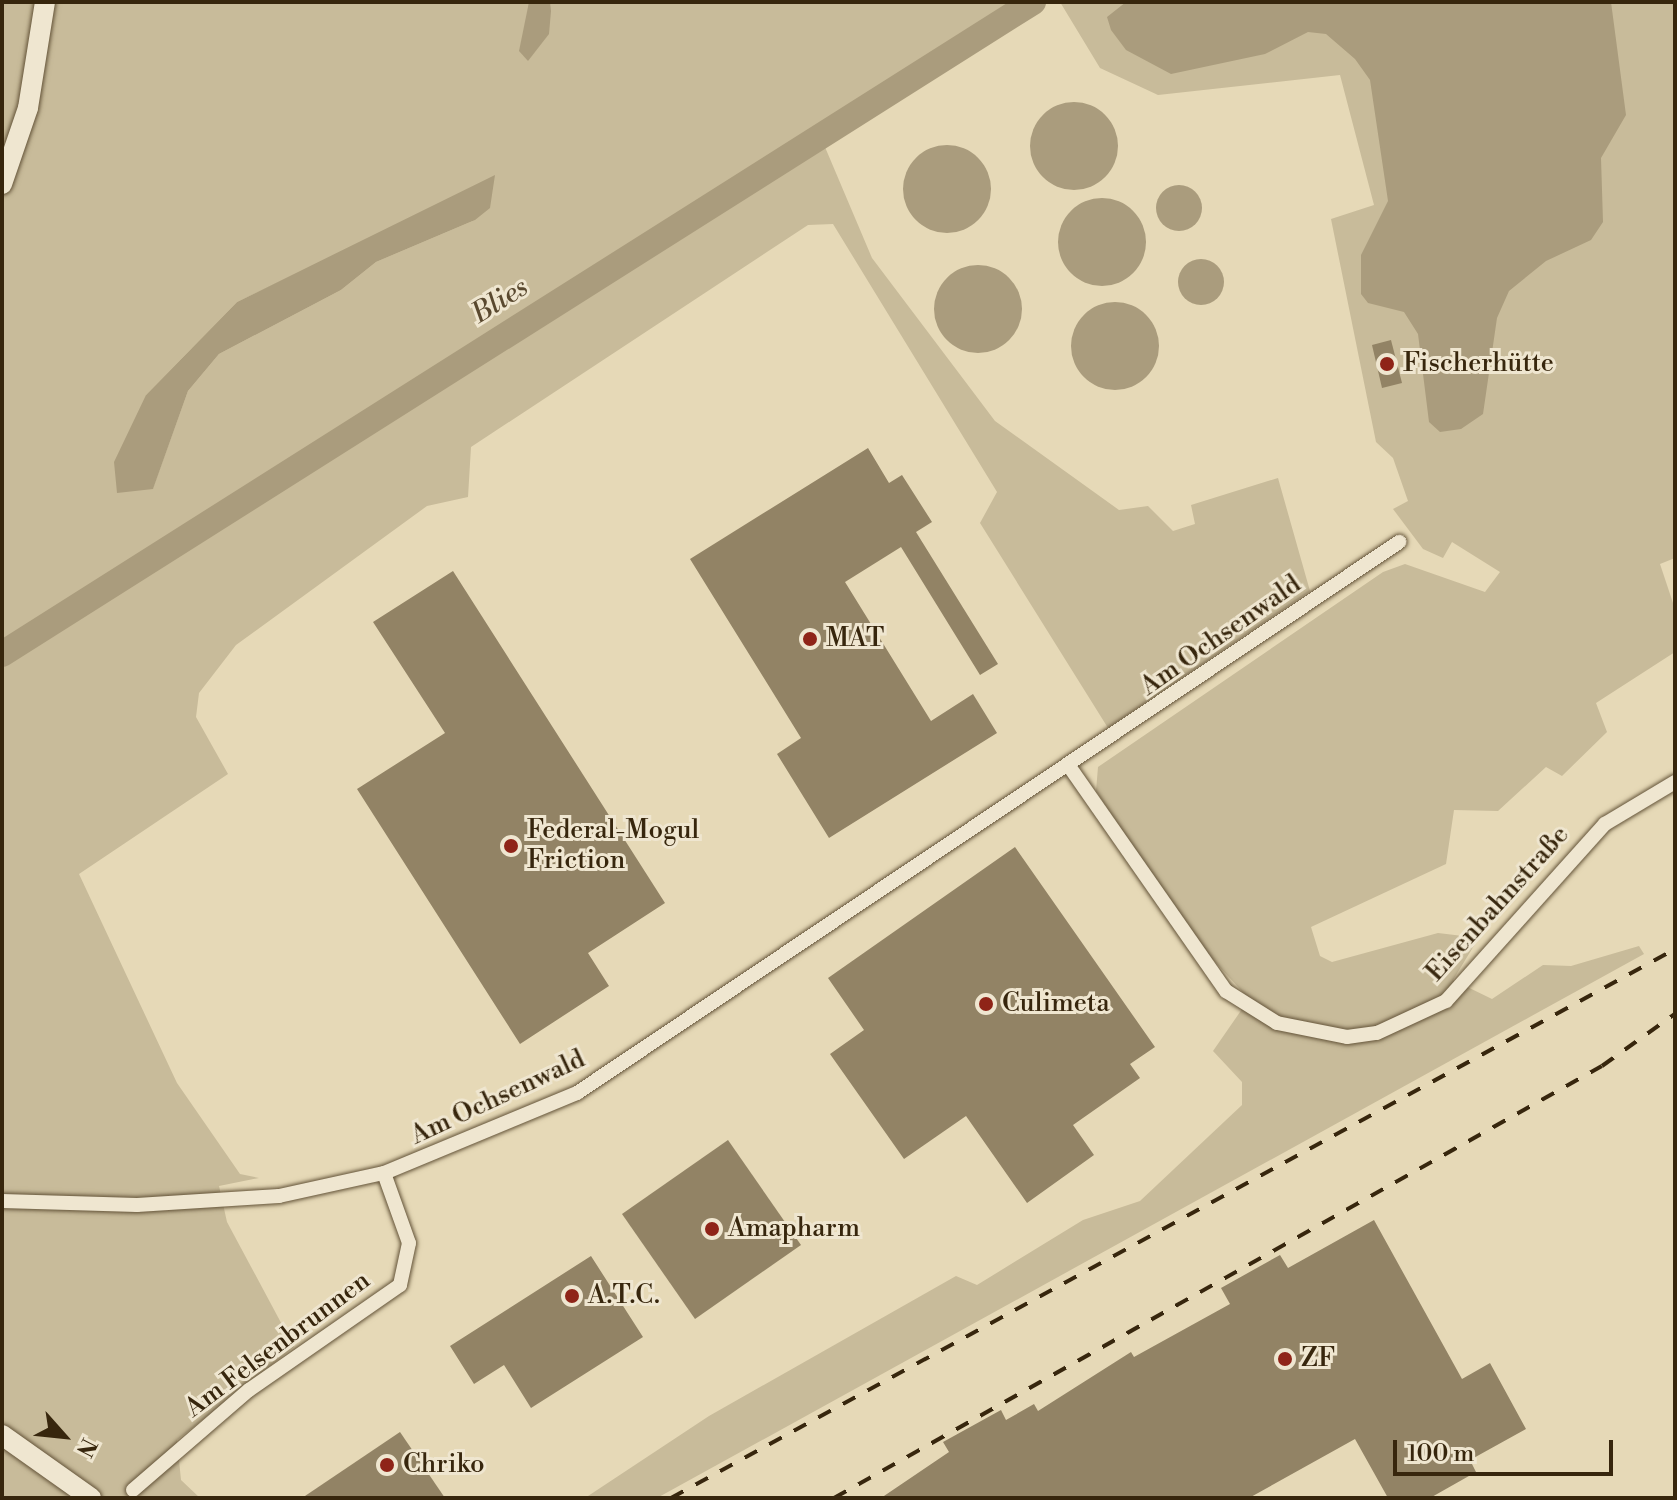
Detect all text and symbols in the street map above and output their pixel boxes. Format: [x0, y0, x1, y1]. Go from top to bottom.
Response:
water label: Blies [466, 271, 534, 331]
place label: Fischerhütte [1403, 348, 1554, 380]
marker: Fischerhütte [1378, 355, 1396, 373]
street label: Am Ochsenwald [1135, 569, 1307, 703]
place label: MAT [826, 623, 884, 655]
marker: MAT [801, 630, 819, 648]
place label: Federal-Mogul Friction [527, 815, 699, 876]
street label: Eisenbahnstraße [1420, 820, 1576, 988]
marker: Federal-Mogul Friction [502, 837, 520, 855]
place label: Culimeta [1002, 988, 1110, 1020]
marker: Culimeta [977, 995, 995, 1013]
street label: Am Ochsenwald [406, 1044, 590, 1152]
place label: Amapharm [728, 1213, 860, 1245]
marker: Amapharm [703, 1220, 721, 1238]
street label: Am Felsenbrunnen [179, 1265, 377, 1425]
place label: A.T.C. [588, 1280, 660, 1312]
marker: A.T.C. [563, 1287, 581, 1305]
place label: ZF [1301, 1343, 1335, 1375]
marker: ZF [1276, 1350, 1294, 1368]
north arrow [24, 1396, 104, 1476]
scale bar [1397, 1424, 1617, 1474]
text: N [70, 1433, 102, 1461]
text: 100 m [1407, 1439, 1474, 1469]
place label: Chriko [403, 1449, 485, 1481]
marker: Chriko [378, 1456, 396, 1474]

